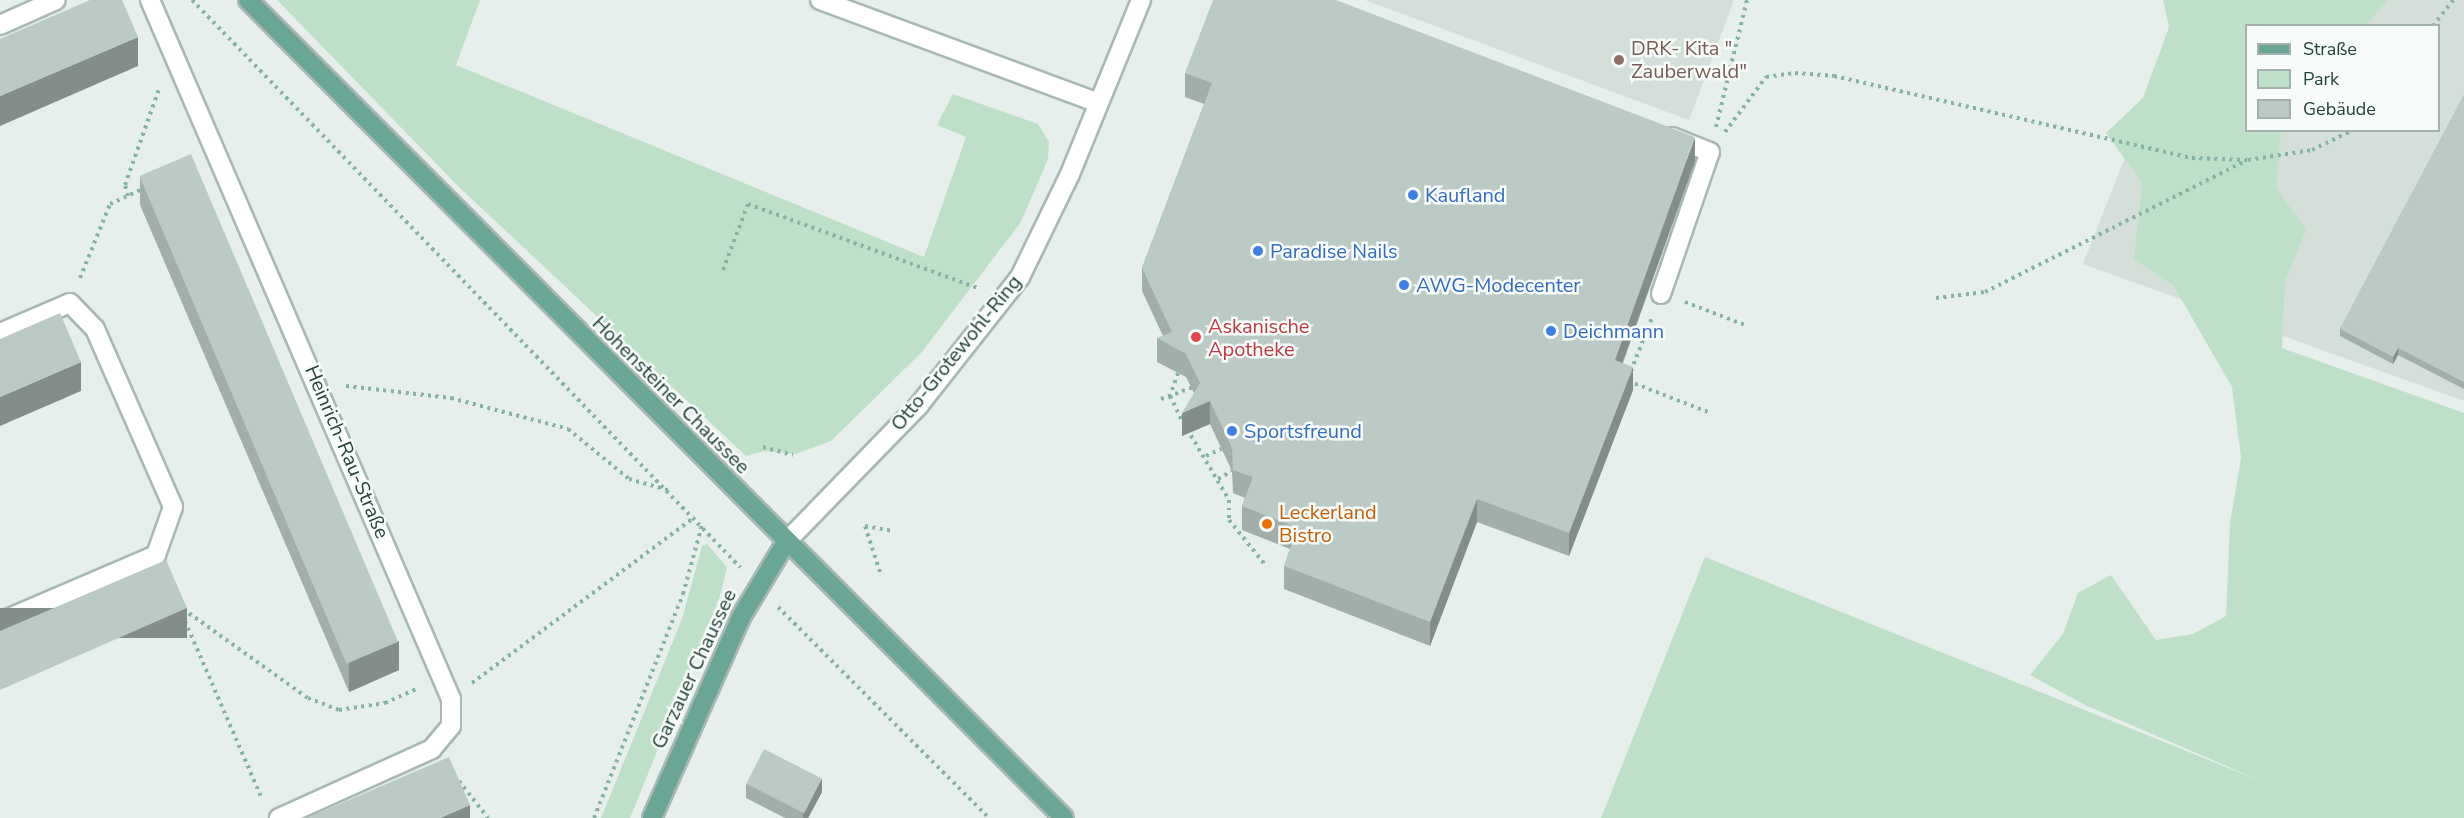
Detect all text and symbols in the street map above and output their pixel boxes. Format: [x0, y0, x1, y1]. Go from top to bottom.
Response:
legend [2245, 24, 2440, 132]
place label: DRK- Kita " Zauberwald" [1631, 36, 1747, 83]
text: Straße [2303, 37, 2357, 61]
marker: DRK- Kita " Zauberwald" [1612, 53, 1626, 67]
text: Park [2303, 67, 2339, 91]
text: Gebäude [2303, 97, 2376, 121]
place label: Kaufland [1425, 183, 1506, 207]
marker: Kaufland [1406, 188, 1420, 202]
place label: Paradise Nails [1270, 239, 1398, 263]
marker: Paradise Nails [1251, 244, 1265, 258]
street label: Otto-Grotewohl-Ring [886, 270, 1026, 436]
place label: AWG-Modecenter [1416, 273, 1580, 297]
marker: AWG-Modecenter [1397, 278, 1411, 292]
street label: Hohensteiner Chaussee [587, 311, 755, 479]
place label: Askanische Apotheke [1208, 314, 1309, 361]
place label: Deichmann [1563, 319, 1664, 343]
marker: Deichmann [1544, 324, 1558, 338]
marker: Askanische Apotheke [1189, 330, 1203, 344]
street label: Heinrich-Rau-Straße [300, 362, 394, 542]
place label: Sportsfreund [1244, 419, 1362, 443]
marker: Sportsfreund [1225, 424, 1239, 438]
place label: Leckerland Bistro [1279, 500, 1377, 547]
marker: Leckerland Bistro [1260, 517, 1274, 531]
street label: Garzauer Chaussee [646, 585, 742, 753]

